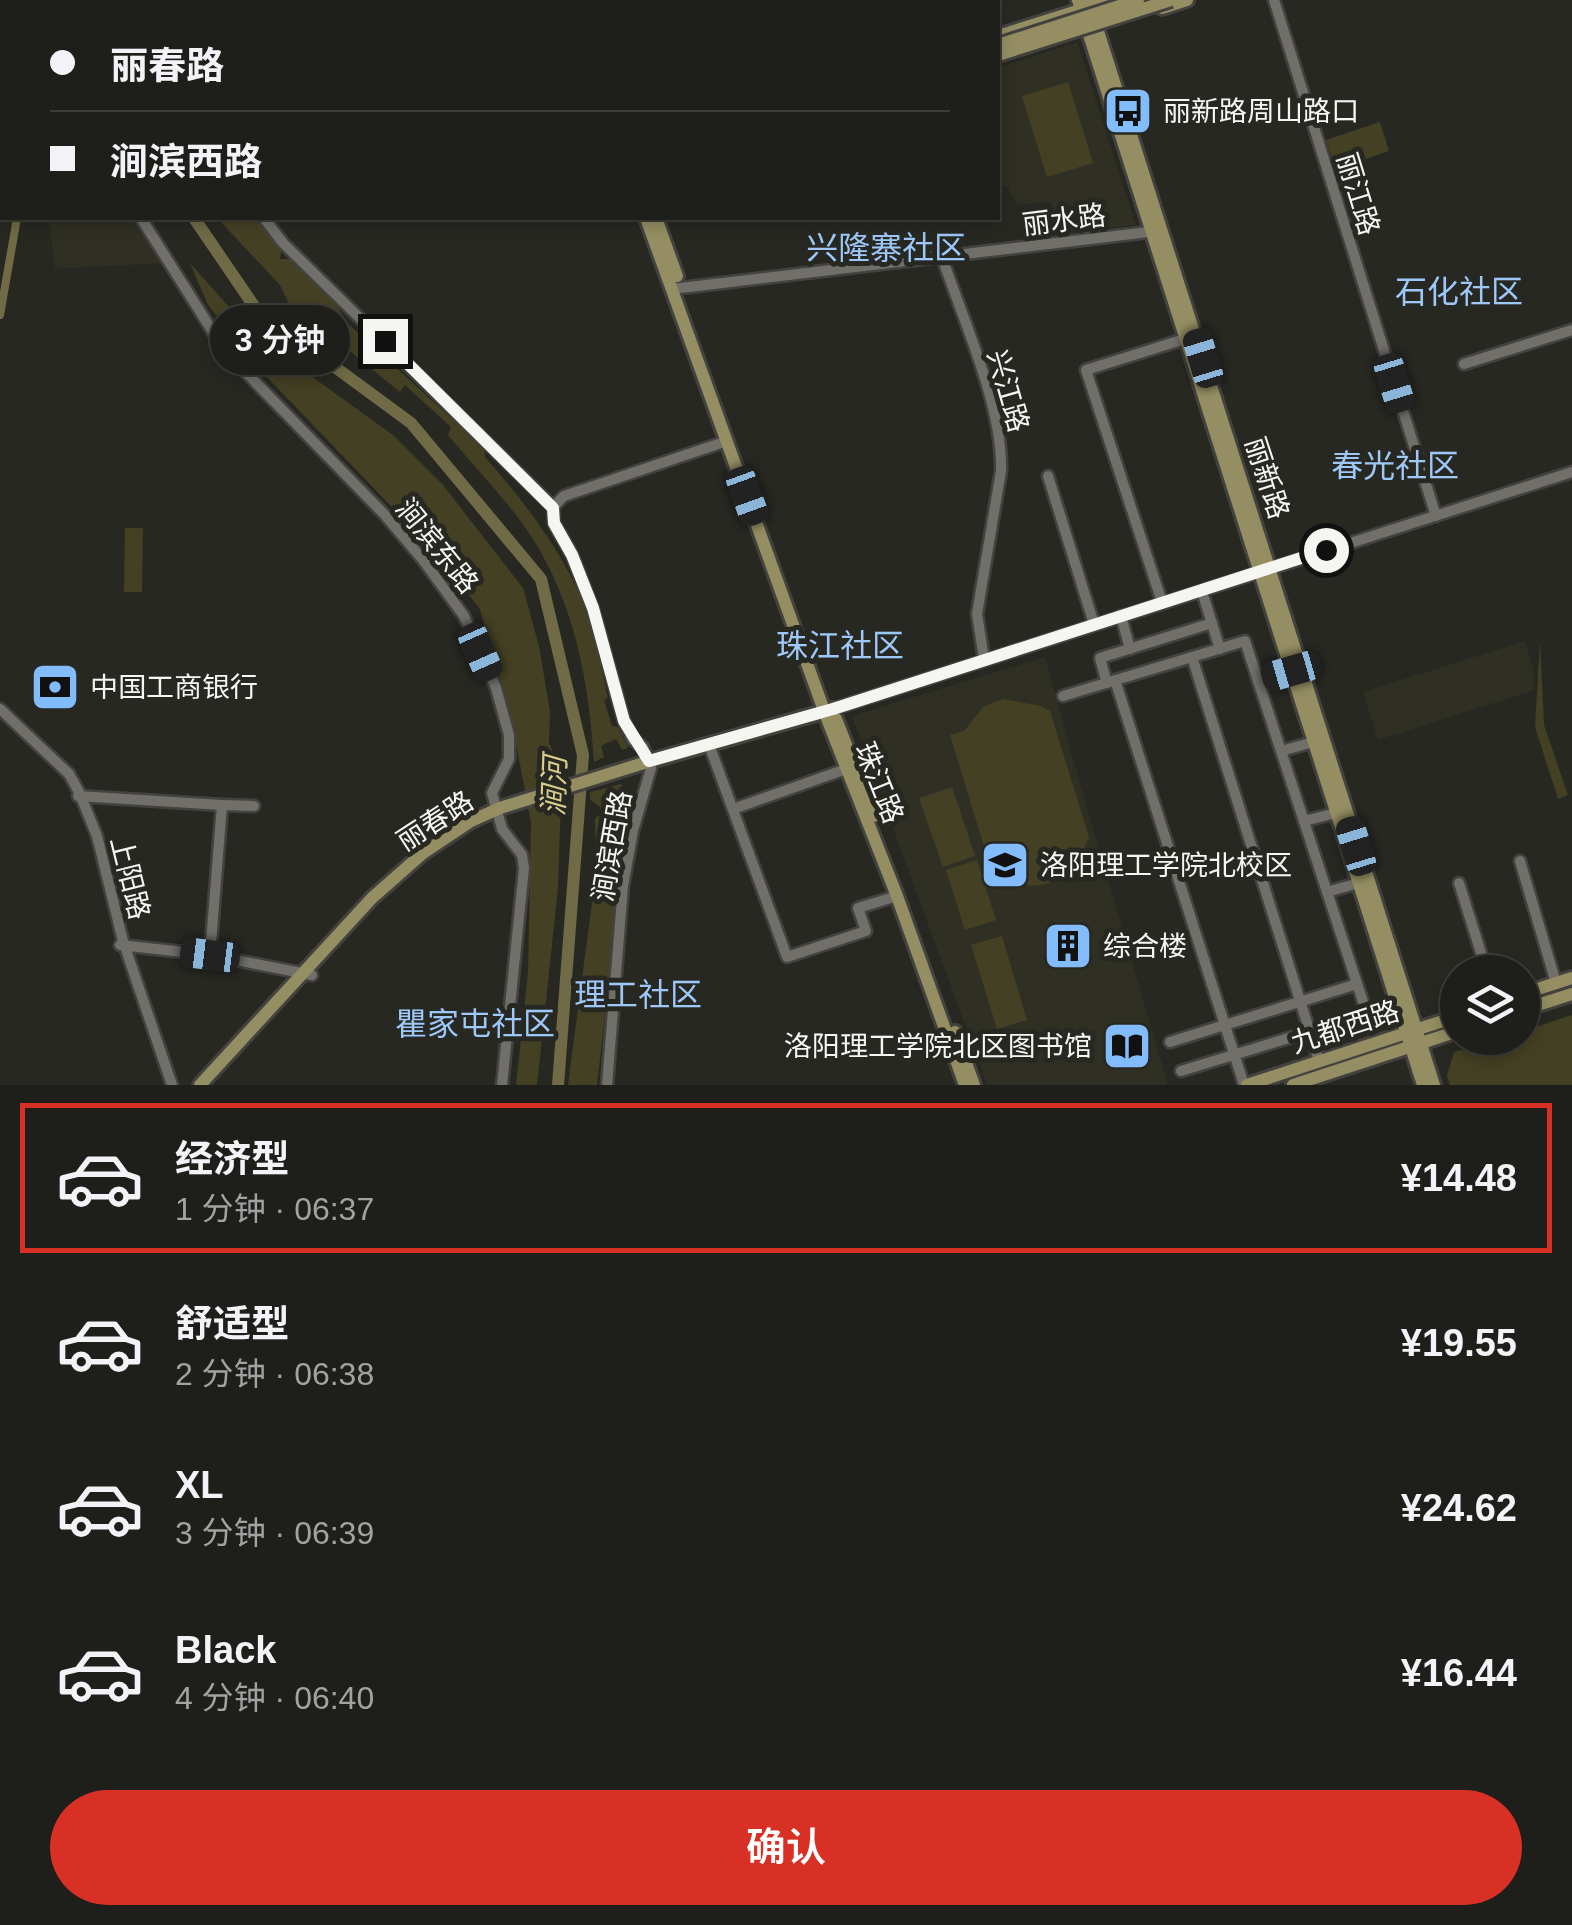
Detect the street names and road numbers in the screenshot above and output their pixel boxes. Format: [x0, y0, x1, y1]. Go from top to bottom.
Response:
street label: 丽江路 [1331, 149, 1385, 239]
street label: 丽水路 [1020, 199, 1108, 241]
street label: 兴江路 [982, 346, 1034, 436]
street label: 丽新路 [1239, 433, 1295, 523]
street label: 涧滨东路 [390, 493, 484, 599]
street label: 珠江路 [849, 738, 909, 828]
street label: 丽春路 [391, 785, 479, 857]
street label: 涧滨西路 [587, 788, 637, 904]
street label: 上阳路 [105, 833, 155, 923]
street label: 九都西路 [1287, 995, 1403, 1059]

